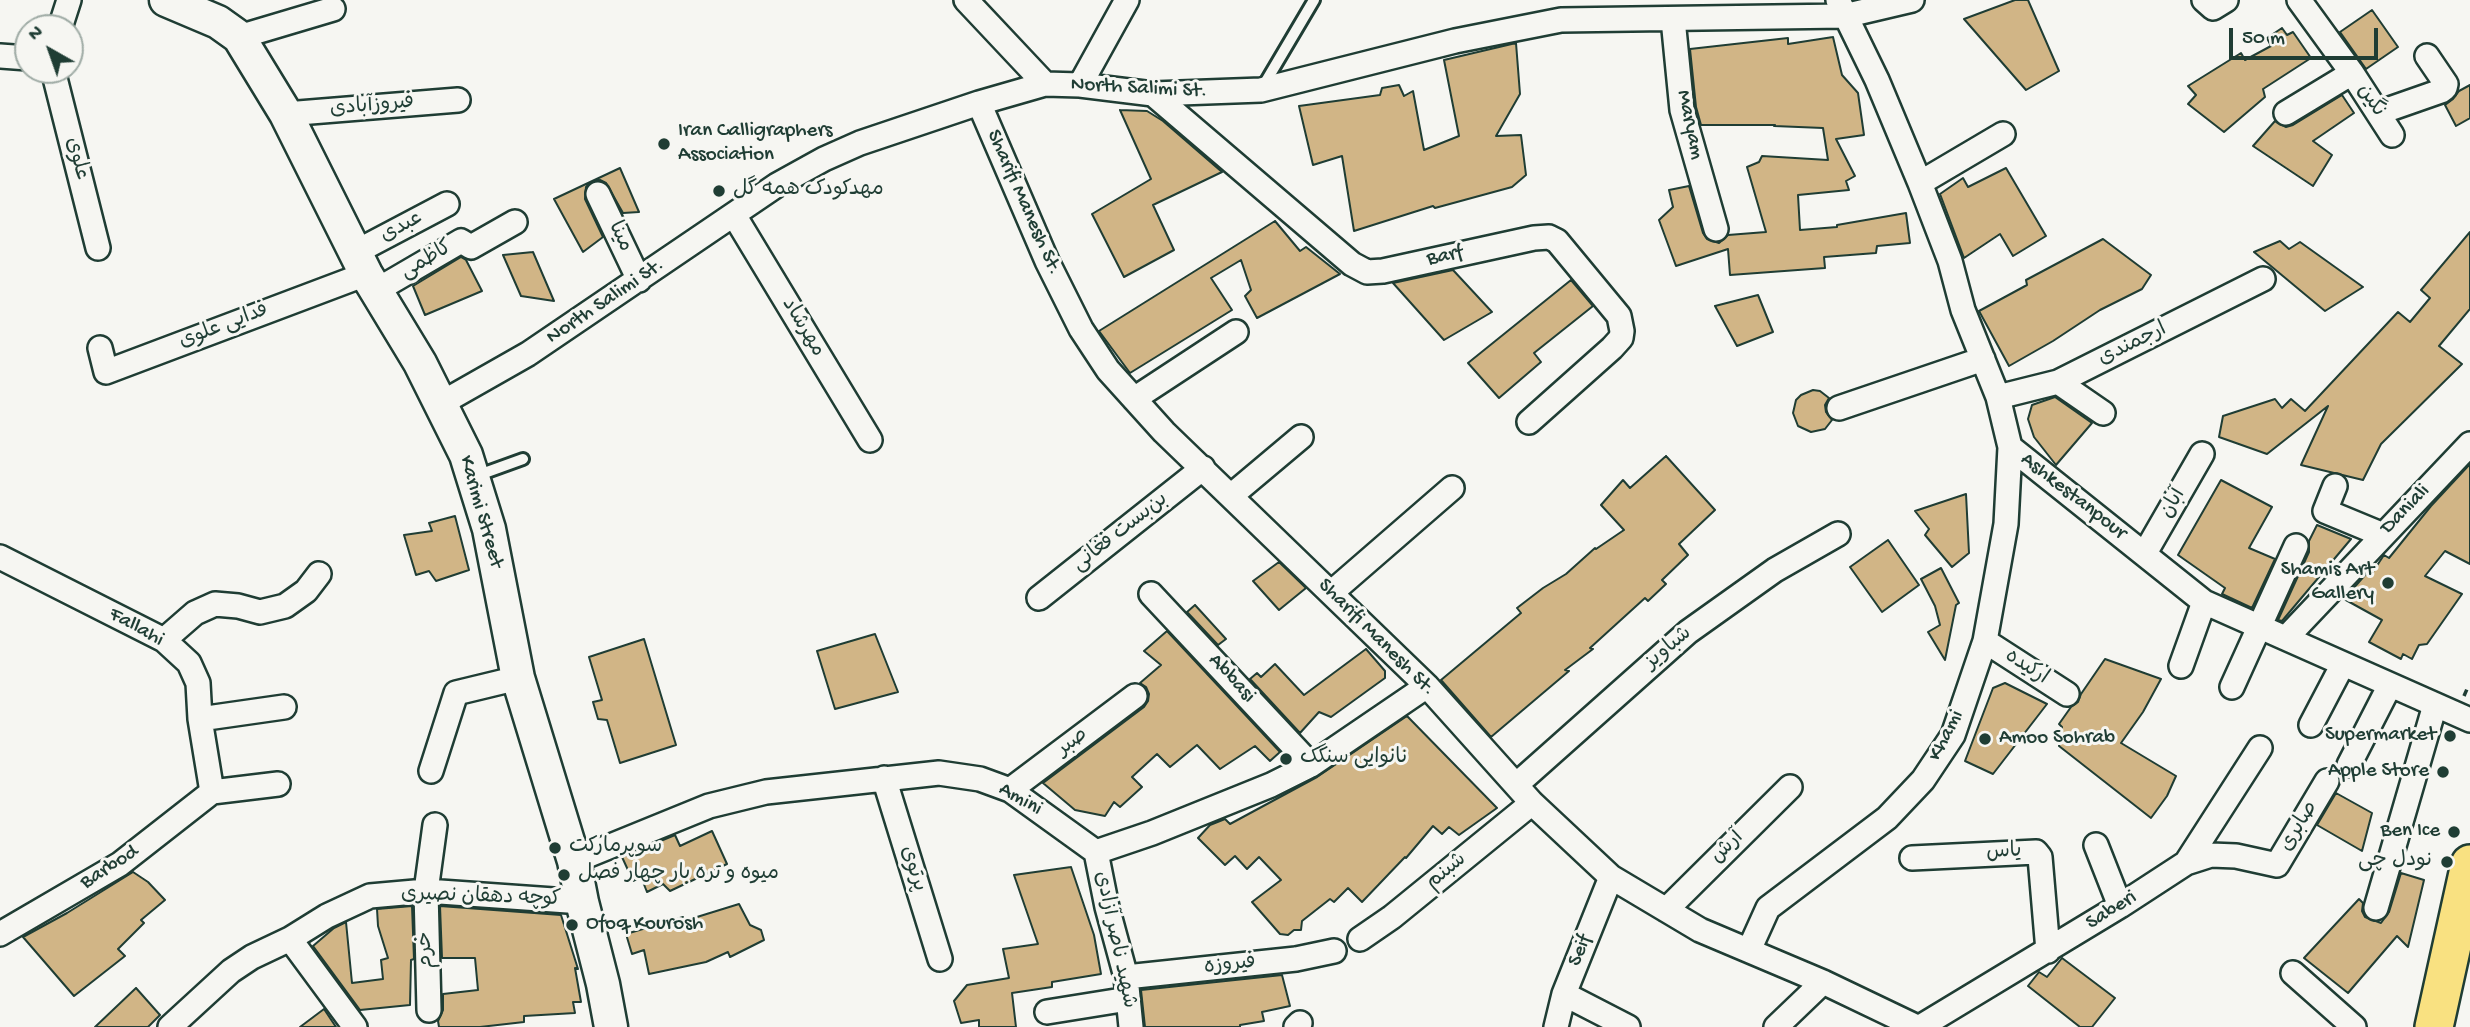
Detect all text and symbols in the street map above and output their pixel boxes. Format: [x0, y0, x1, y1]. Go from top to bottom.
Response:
north arrow [14, 14, 84, 84]
scale bar [2232, 14, 2381, 58]
text: N [24, 21, 49, 47]
text: 50 m [2242, 27, 2285, 52]
street label: North Salimi St. [1070, 73, 1208, 105]
street label: نگین [2350, 80, 2390, 122]
street label: Maryam [1669, 88, 1709, 162]
street label: فیروزآبادی [329, 91, 415, 123]
place label: Iran Calligraphers Association [678, 119, 833, 169]
street label: Sharifi Manesh St. [980, 126, 1066, 280]
street label: علوی [59, 135, 93, 183]
marker: Iran Calligraphers Association [656, 136, 672, 152]
place label: مهدکودک همه گل [733, 178, 884, 204]
marker: مهدکودک همه گل [711, 183, 727, 199]
street label: عبدی [377, 206, 427, 250]
street label: مینا [601, 218, 637, 256]
street label: کاظمی [397, 236, 457, 286]
street label: Barf [1425, 241, 1465, 273]
street label: North Salimi St. [542, 253, 670, 351]
street label: مهرشاد [775, 294, 829, 362]
street label: فدایی علوی [176, 298, 272, 356]
street label: ارجمندی [2095, 318, 2171, 372]
street label: Ashkestanpour [2015, 448, 2131, 546]
street label: Karimi Street [452, 453, 508, 571]
street label: Daniali [2376, 479, 2436, 541]
street label: آبان [2155, 485, 2193, 523]
street label: بن‌بست فغانی [1068, 488, 1174, 578]
place label: Shamis Art Gallery [2281, 558, 2374, 608]
street label: Sharifi Manesh St. [1312, 574, 1440, 702]
marker: Shamis Art Gallery [2380, 575, 2396, 591]
street label: Fallahi [104, 603, 168, 653]
street label: شباویز [1640, 622, 1698, 676]
street label: ارکیده [1999, 645, 2053, 691]
street label: Abbasi [1202, 649, 1260, 709]
street label: Khami [1924, 706, 1970, 766]
street label: صبر [1052, 723, 1094, 763]
place label: Supermarket [2325, 723, 2436, 749]
place label: Amoo Sohrab [1999, 726, 2115, 752]
marker: Supermarket [2442, 728, 2458, 744]
marker: Amoo Sohrab [1977, 731, 1993, 747]
place label: نانوایی سنگک [1300, 746, 1408, 772]
marker: نانوایی سنگک [1278, 751, 1294, 767]
place label: Apple Store [2328, 759, 2429, 785]
marker: Apple Store [2435, 764, 2451, 780]
street label: Amini [994, 777, 1046, 823]
street label: صابری [2275, 797, 2325, 857]
place label: Ben Ice [2380, 819, 2440, 845]
marker: Ben Ice [2446, 824, 2462, 840]
street label: آرش [1706, 826, 1750, 870]
place label: سوپرمارکت [569, 835, 662, 861]
street label: یاس [1986, 839, 2022, 867]
street label: Barbod [76, 840, 144, 896]
marker: سوپرمارکت [547, 840, 563, 856]
street label: پرتوی [893, 843, 931, 895]
street label: شبنم [1422, 848, 1472, 896]
place label: نودل چی [2358, 849, 2433, 875]
marker: نودل چی [2439, 854, 2455, 870]
place label: میوه و تره بار چهار فصل [578, 862, 779, 888]
marker: میوه و تره بار چهار فصل [556, 867, 572, 883]
street label: شهید ناصر آزادی [1087, 869, 1141, 1011]
street label: کوچه دهقان نصیری [400, 883, 562, 913]
street label: Saberi [2082, 886, 2142, 936]
place label: Ofoq Kourosh [586, 912, 703, 938]
marker: Ofoq Kourosh [564, 917, 580, 933]
street label: خرم [414, 931, 440, 969]
street label: Seif [1563, 932, 1599, 970]
street label: فیروزه [1203, 951, 1257, 981]

